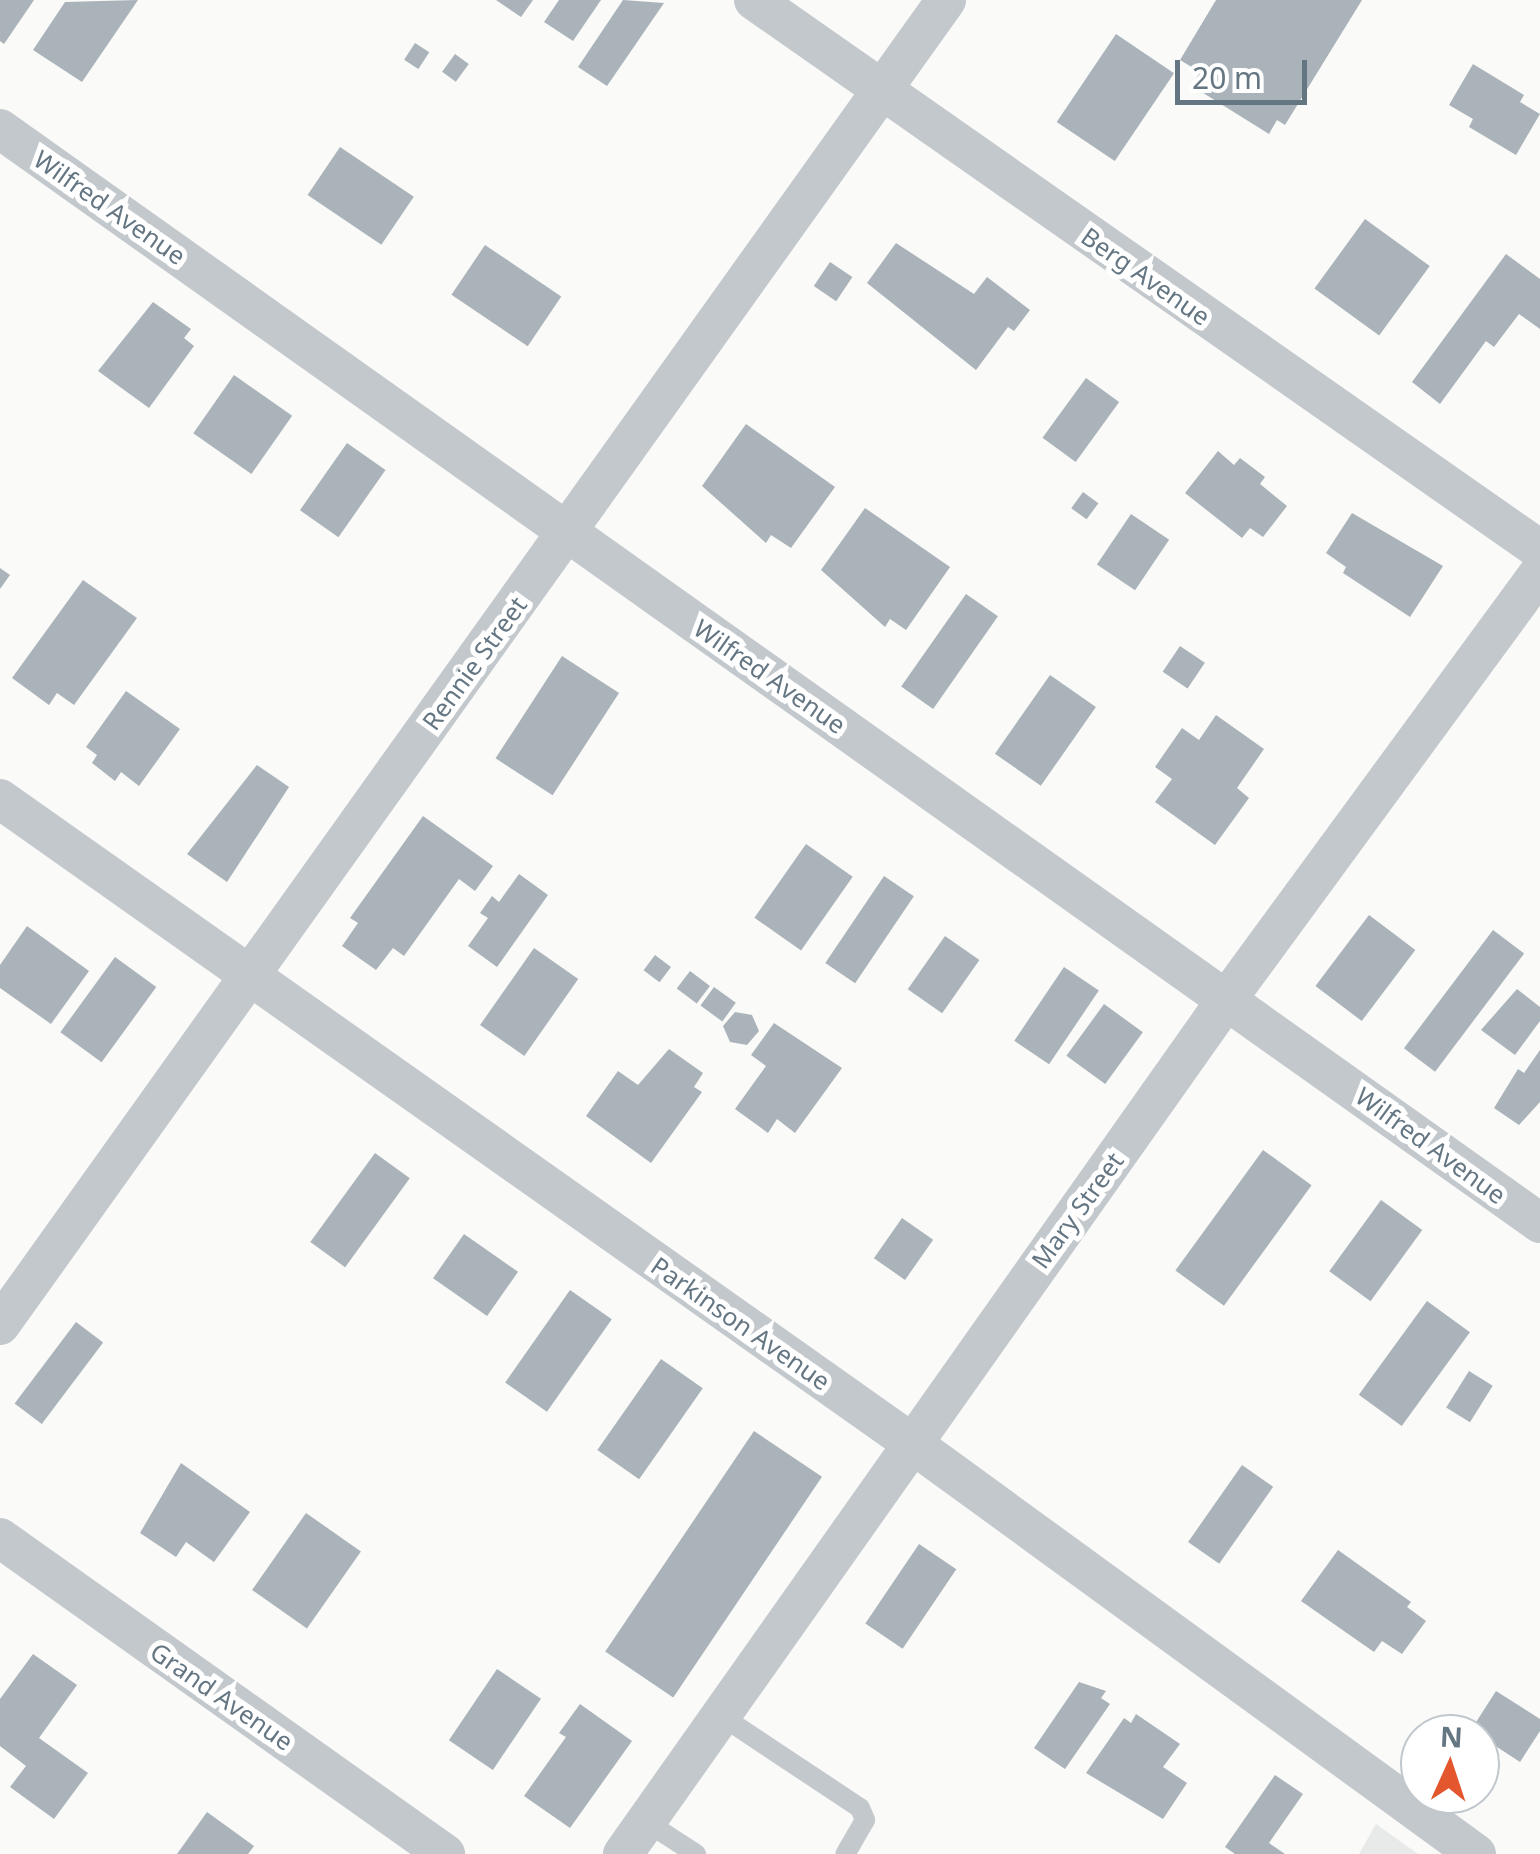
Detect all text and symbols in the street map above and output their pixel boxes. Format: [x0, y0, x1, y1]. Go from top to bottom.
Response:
scale bar [1180, 40, 1312, 102]
text: 20 m [1192, 57, 1262, 98]
street label: Wilfred Avenue [28, 144, 192, 270]
street label: Berg Avenue [1076, 221, 1216, 331]
street label: Rennie Street [416, 591, 532, 735]
street label: Wilfred Avenue [688, 613, 852, 739]
street label: Wilfred Avenue [1350, 1080, 1512, 1210]
street label: Mary Street [1025, 1146, 1129, 1274]
street label: Parkinson Avenue [646, 1250, 836, 1396]
street label: Grand Avenue [145, 1636, 299, 1756]
north arrow [1400, 1714, 1500, 1814]
text: N [1439, 1716, 1464, 1756]

